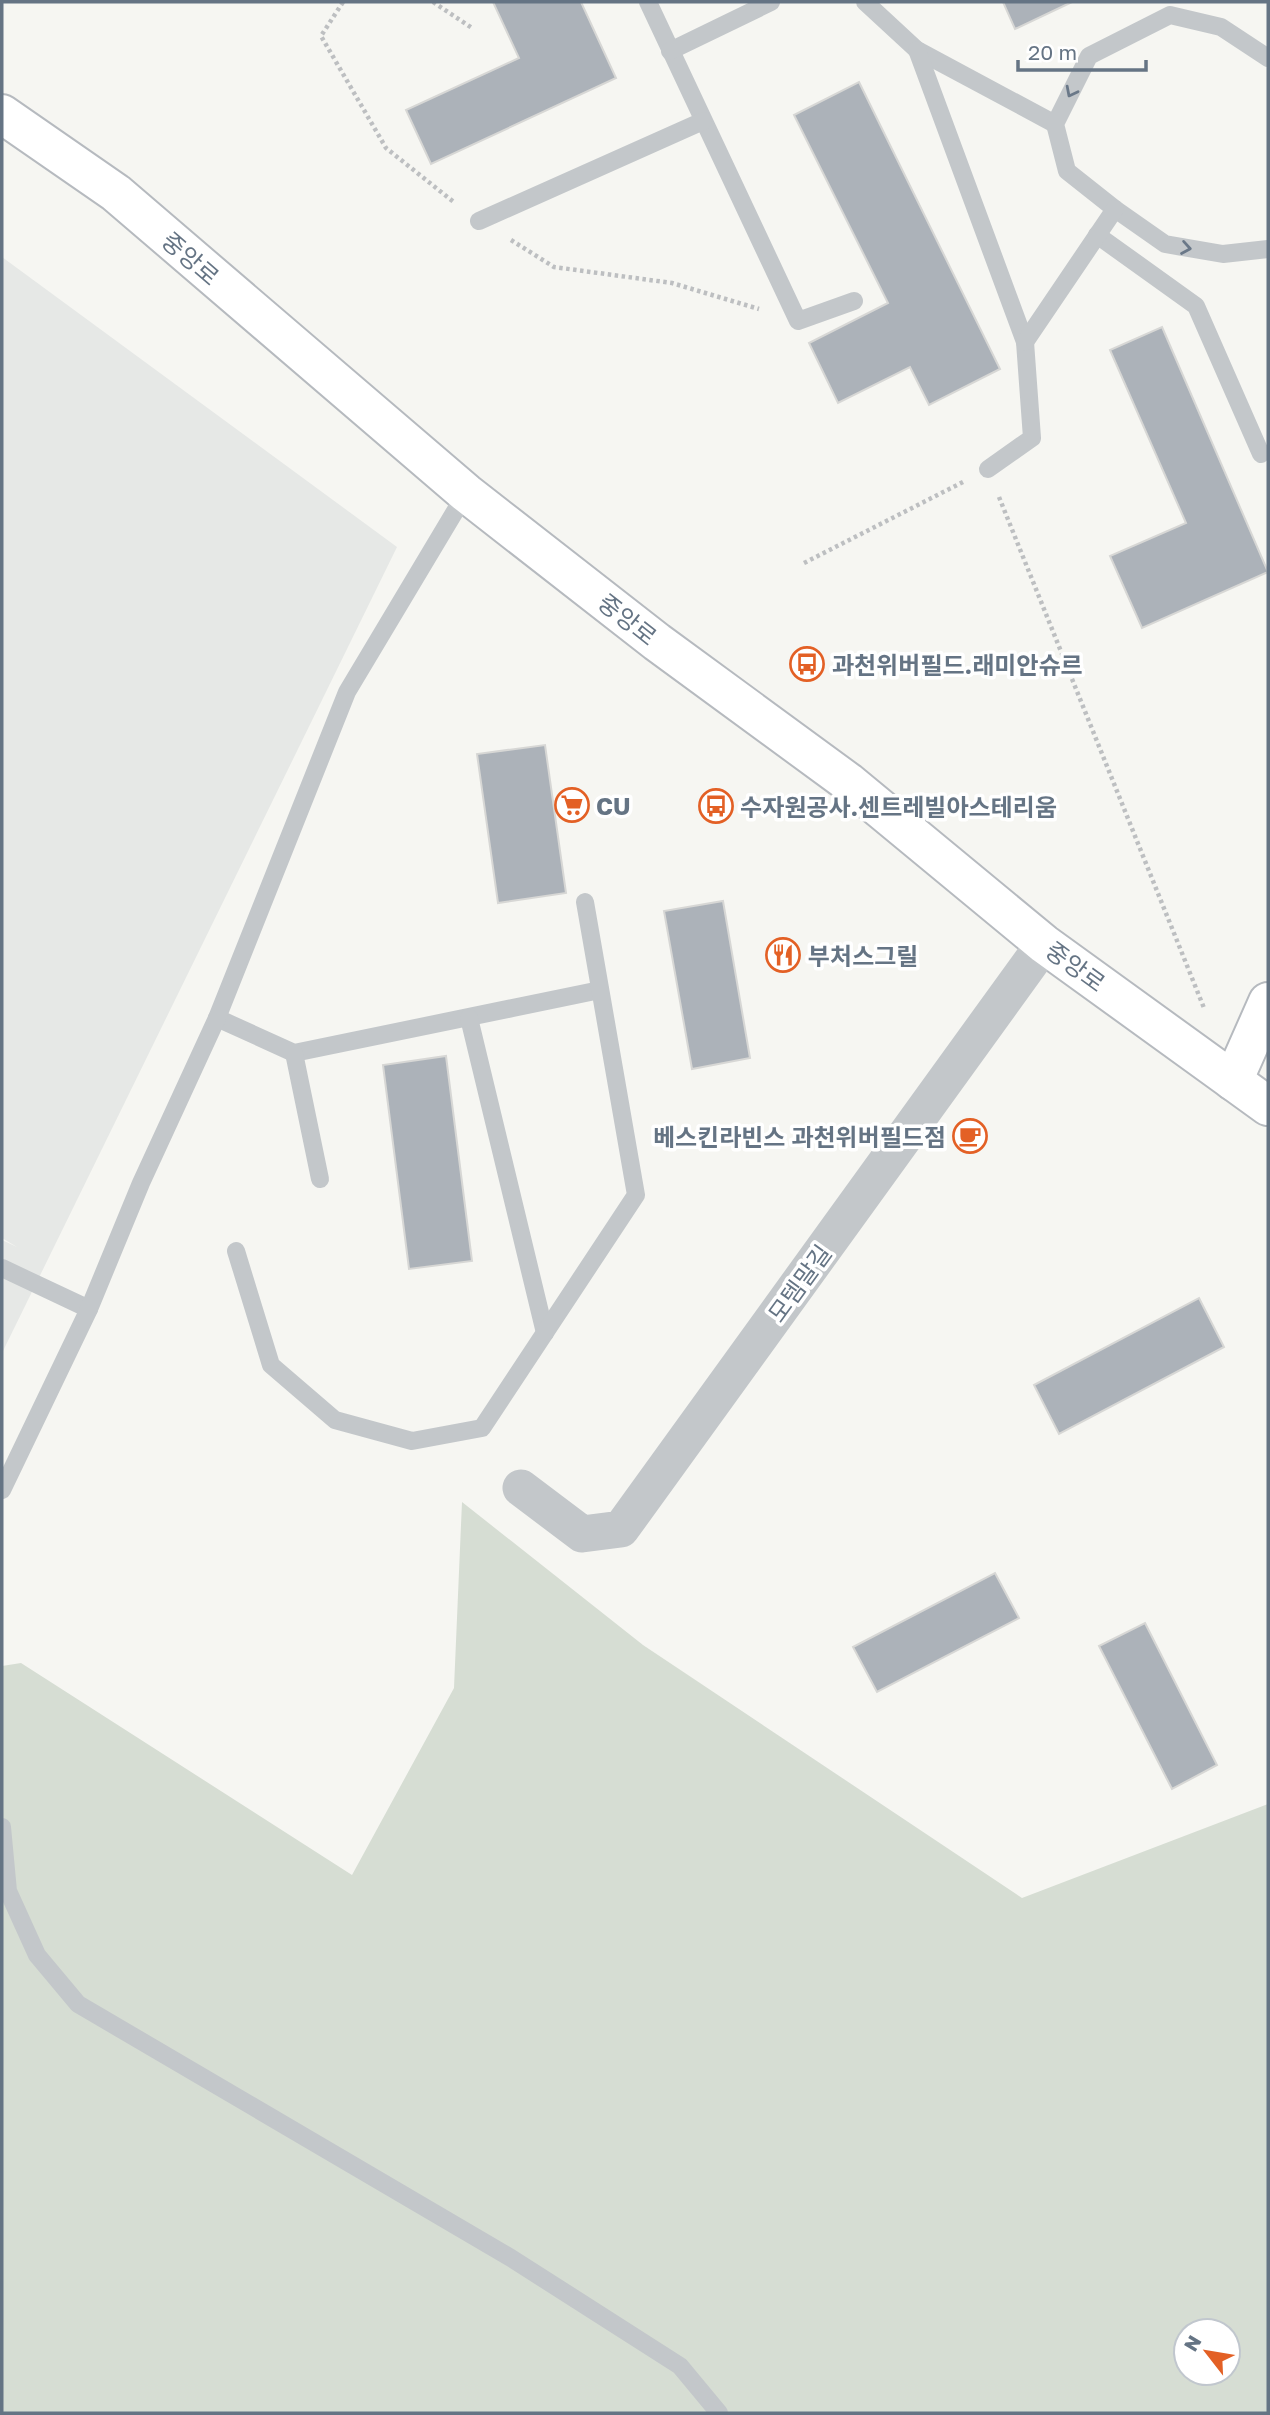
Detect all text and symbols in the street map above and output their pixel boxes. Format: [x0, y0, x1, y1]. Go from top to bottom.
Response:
scale bar [1018, 28, 1146, 72]
text: 20 m [1028, 39, 1077, 65]
one-way arrow [1066, 85, 1080, 97]
street label: 중앙로 [156, 225, 226, 291]
one-way arrow [1180, 240, 1192, 255]
street label: 중앙로 [593, 587, 663, 651]
bus stop icon: 과천위버필드.래미안슈르 [788, 645, 826, 683]
place label: 과천위버필드.래미안슈르 [832, 650, 1083, 679]
supermarket icon: CU [553, 786, 591, 824]
bus stop icon: 수자원공사.센트레빌아스테리움 [697, 787, 735, 825]
place label: CU [596, 791, 631, 820]
place label: 수자원공사.센트레빌아스테리움 [740, 792, 1057, 821]
street label: 중앙로 [1041, 935, 1111, 997]
restaurant icon: 부처스그릴 [764, 936, 802, 974]
place label: 부처스그릴 [808, 941, 918, 970]
cafe icon: 베스킨라빈스 과천위버필드점 [951, 1117, 989, 1155]
place label: 베스킨라빈스 과천위버필드점 [653, 1122, 946, 1151]
street label: 모템말길 [761, 1239, 837, 1327]
north arrow [1172, 2317, 1242, 2387]
text: N [1178, 2331, 1206, 2355]

